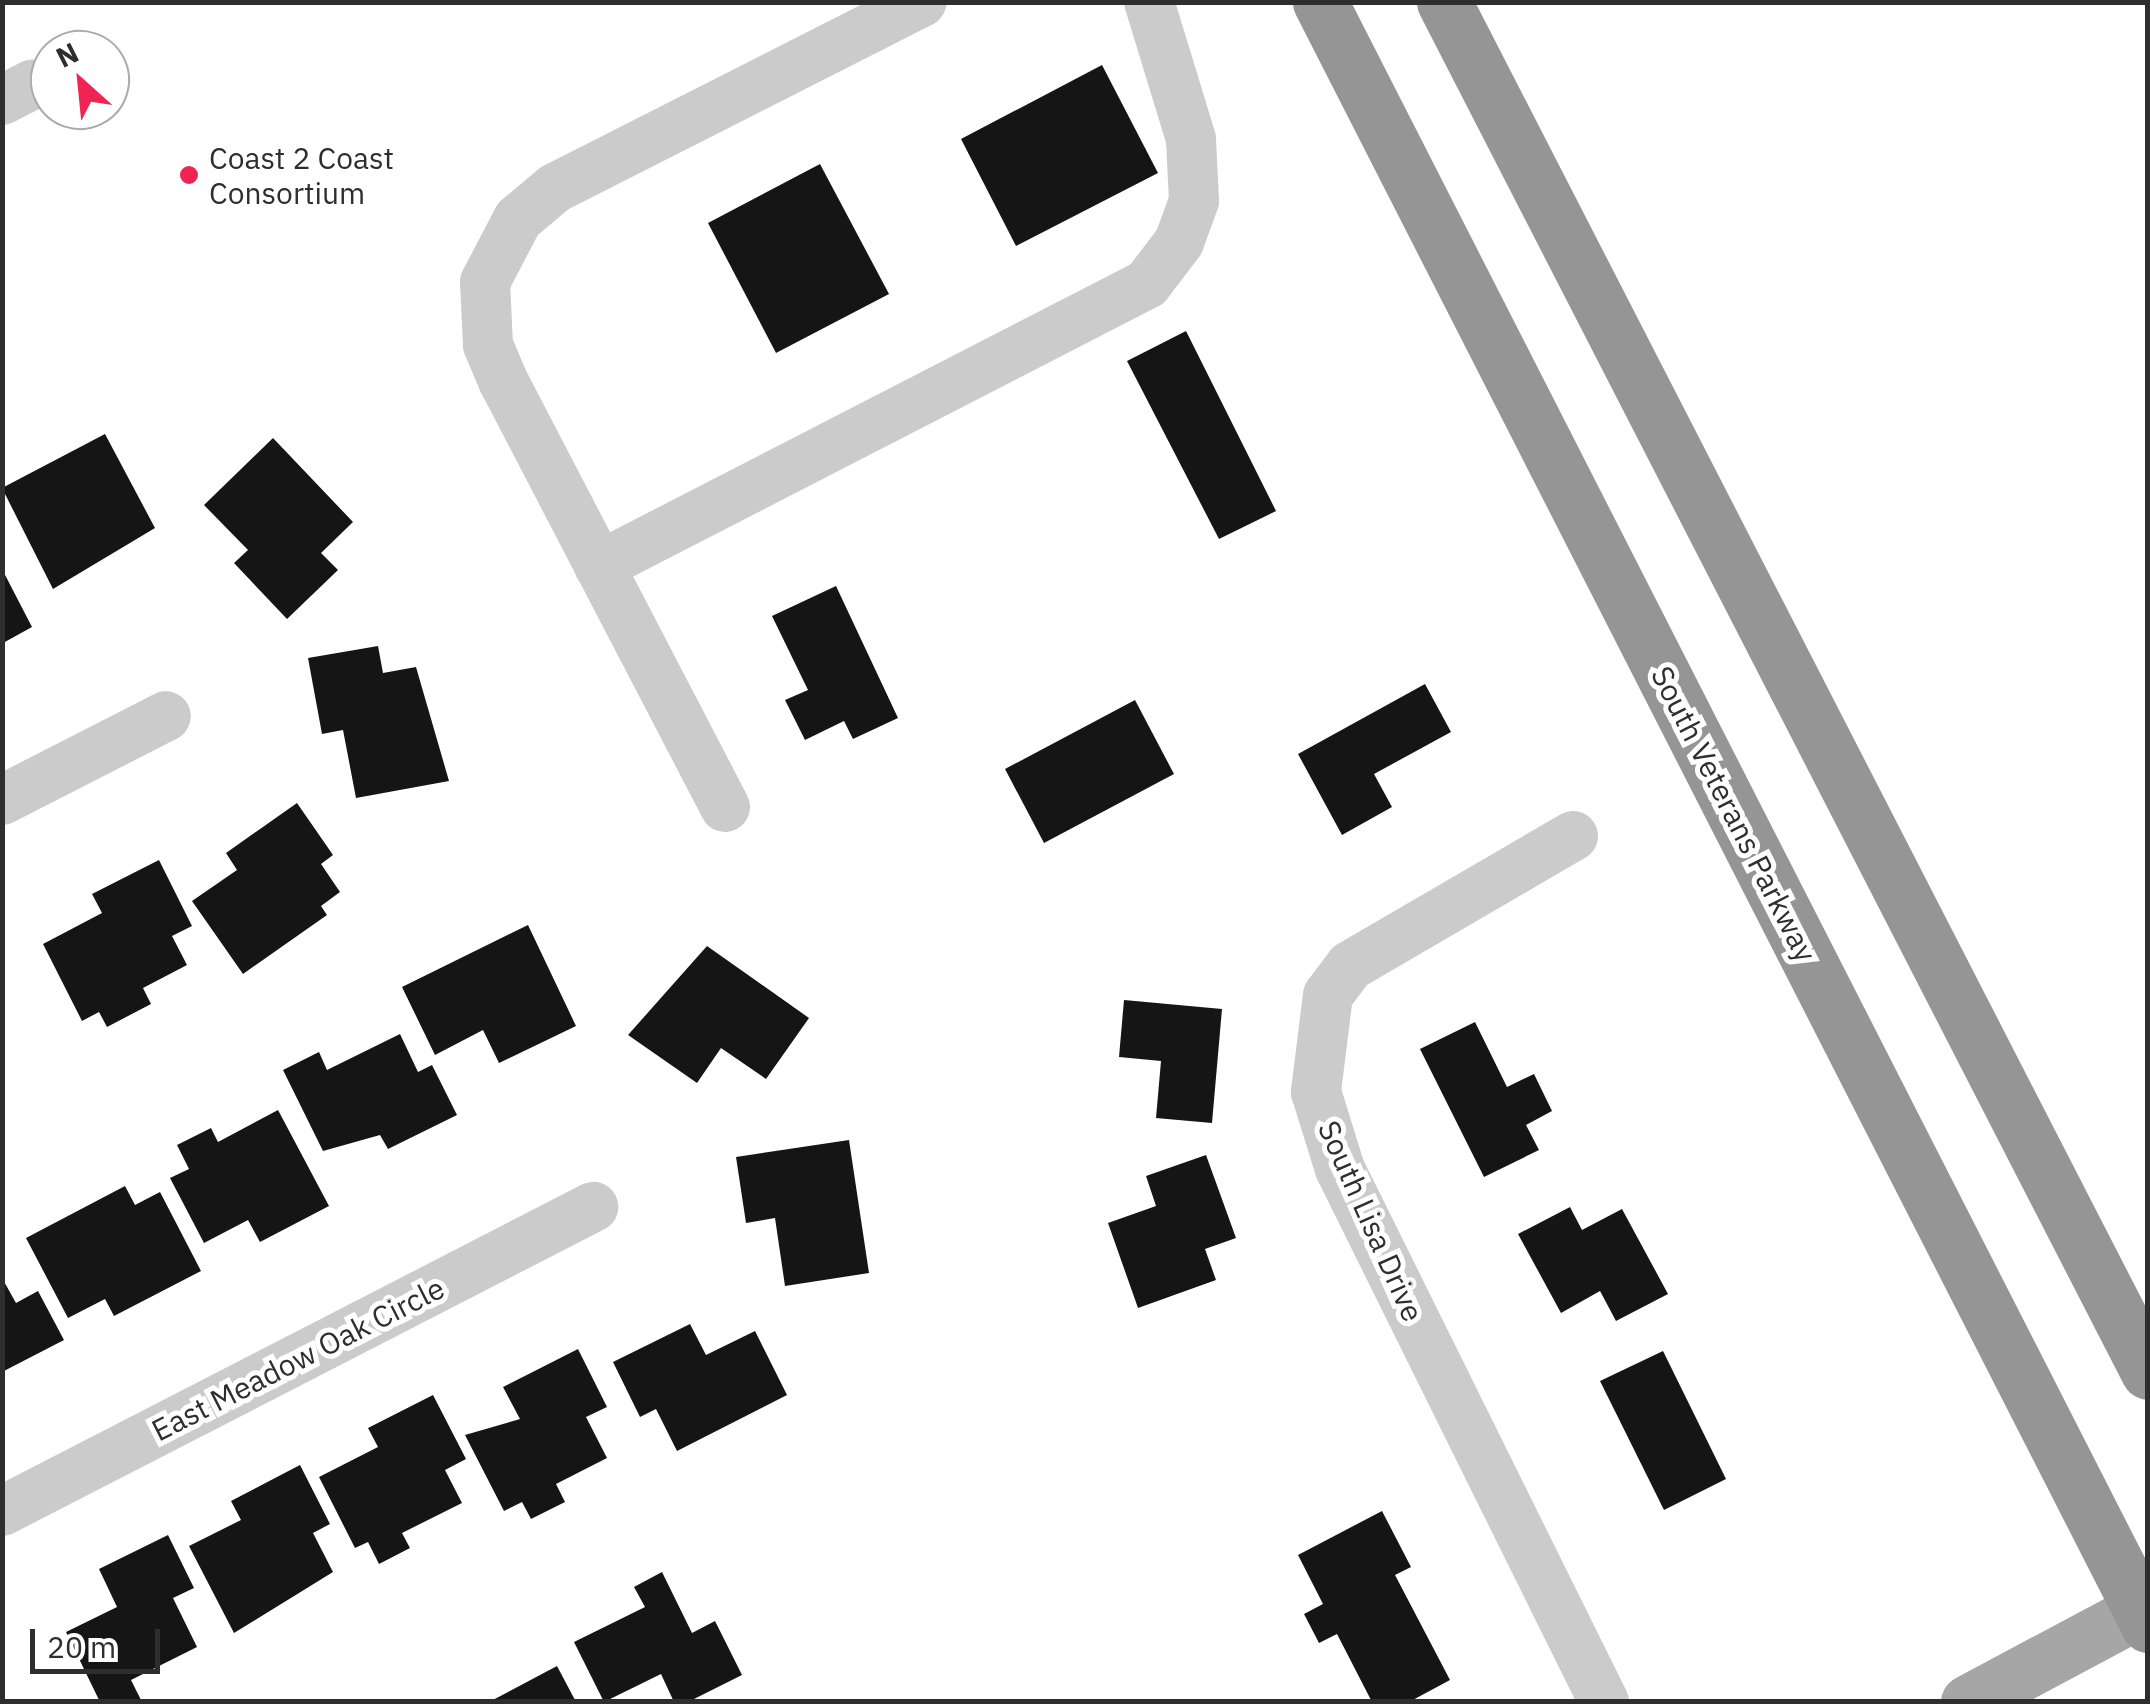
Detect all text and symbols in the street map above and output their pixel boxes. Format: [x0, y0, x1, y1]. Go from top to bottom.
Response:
north arrow [30, 30, 130, 130]
text: N [50, 34, 84, 76]
place label: Coast 2 Coast Consortium [209, 140, 394, 210]
marker: Coast 2 Coast Consortium [178, 164, 200, 186]
street label: South Veterans Parkway [1644, 660, 1824, 968]
street label: South Lisa Drive [1311, 1115, 1431, 1327]
street label: East Meadow Oak Circle [146, 1270, 450, 1448]
scale bar [35, 1609, 165, 1671]
text: 20 m [47, 1627, 116, 1666]

